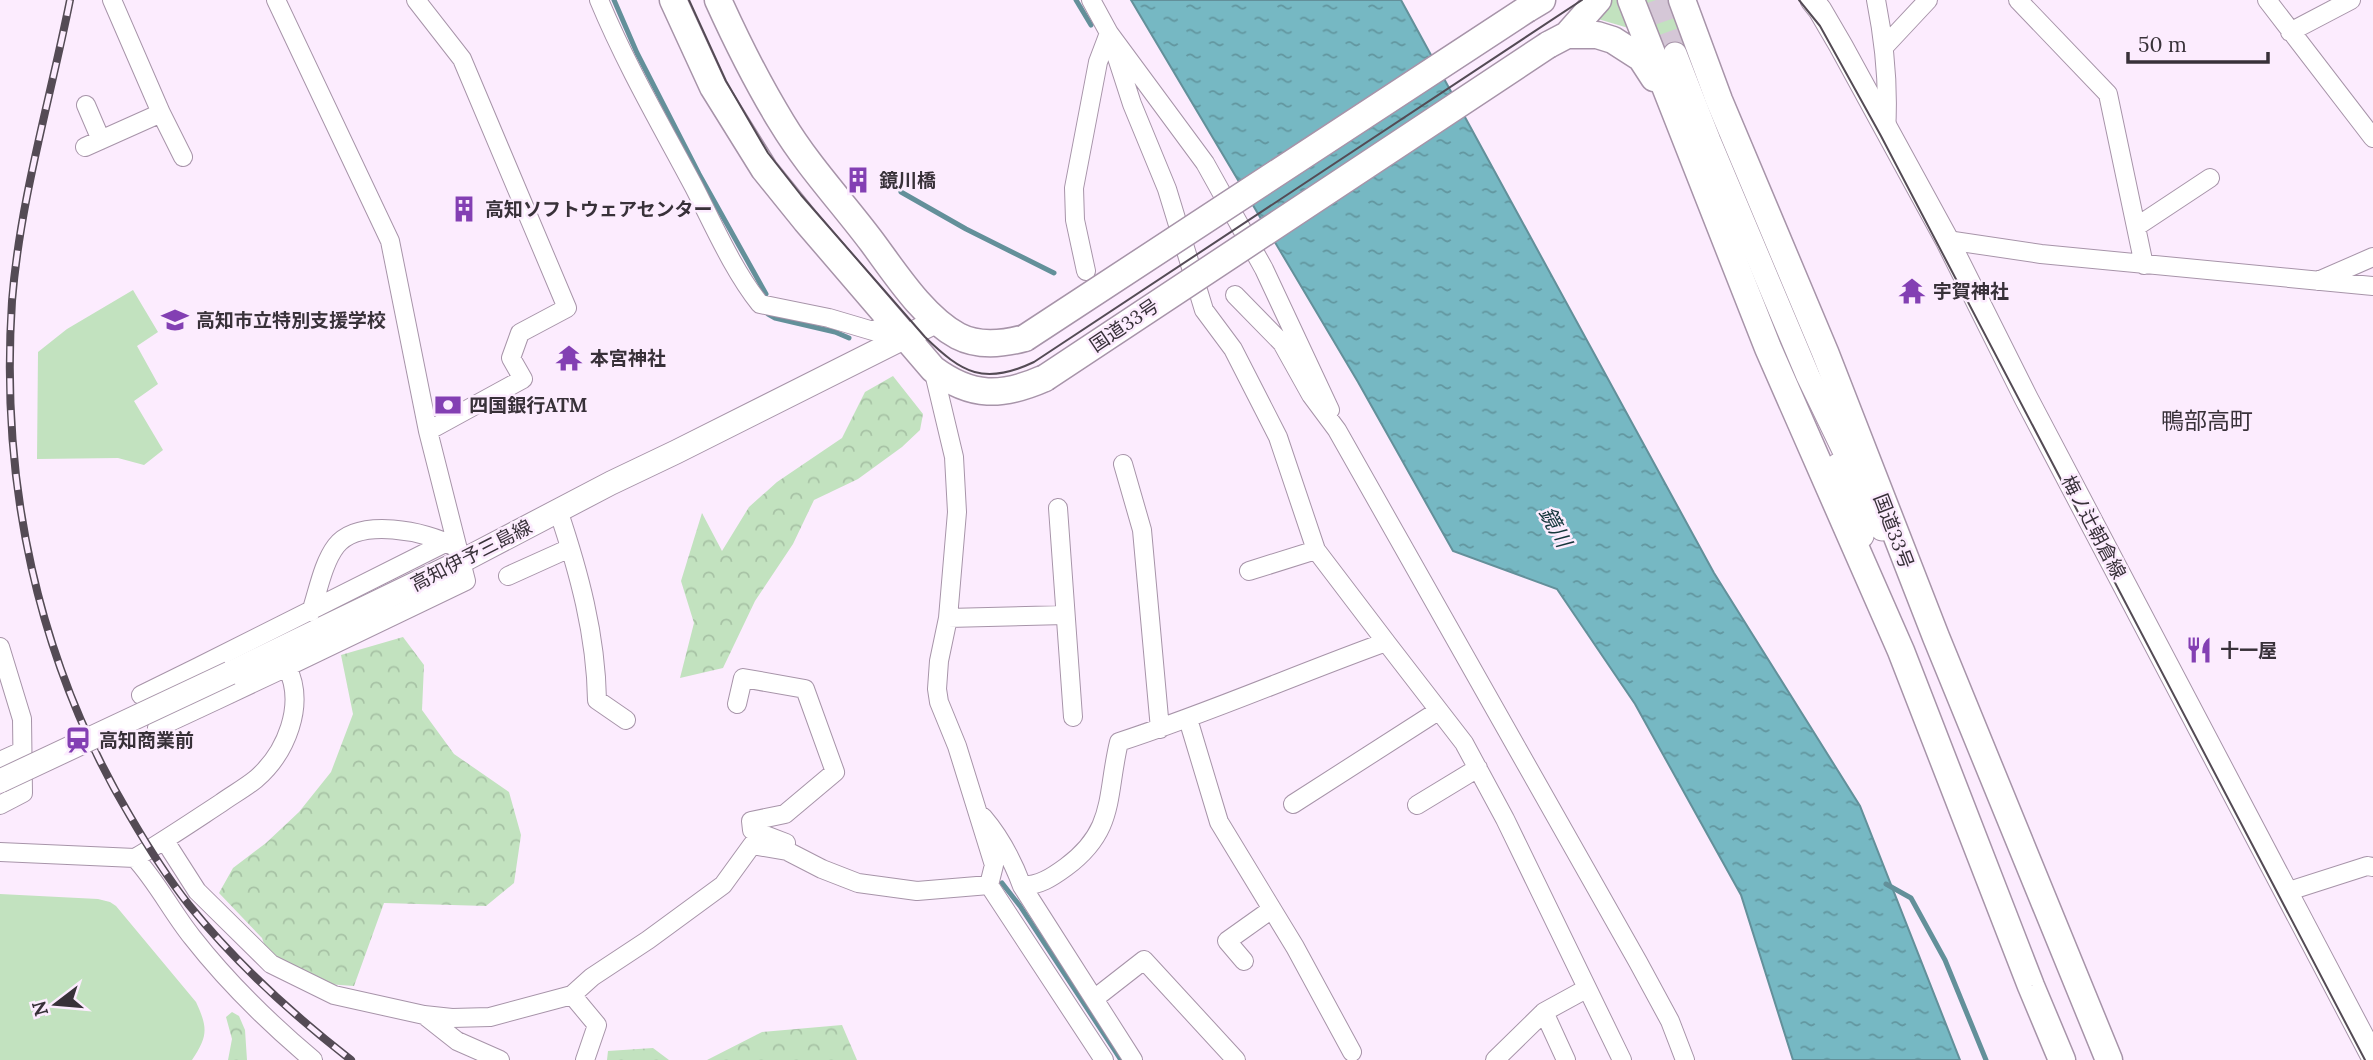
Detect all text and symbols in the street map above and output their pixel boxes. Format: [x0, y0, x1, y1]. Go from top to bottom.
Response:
scale bar [2128, 21, 2268, 65]
text: 50 m [2138, 31, 2187, 58]
building icon: 鏡川橋 [843, 165, 873, 195]
place label: 鏡川橋 [879, 168, 936, 192]
building icon: 高知ソフトウェアセンター [449, 194, 479, 224]
place label: 高知ソフトウェアセンター [485, 197, 713, 221]
temple icon: 宇賀神社 [1897, 276, 1927, 306]
place label: 宇賀神社 [1933, 279, 2009, 303]
street label: 国道33号 [1085, 293, 1163, 357]
school or university icon: 高知市立特別支援学校 [160, 305, 190, 335]
place label: 高知市立特別支援学校 [196, 308, 386, 332]
temple icon: 本宮神社 [554, 343, 584, 373]
place label: 本宮神社 [590, 346, 666, 370]
bank icon: 四国銀行ATM [433, 390, 463, 420]
place label: 四国銀行ATM [469, 393, 588, 417]
district label: 鴨部高町 [2161, 406, 2253, 435]
street label: 梅ノ辻朝倉線 [2057, 471, 2131, 583]
street label: 国道33号 [1869, 490, 1919, 572]
water label: 鏡川 [1533, 502, 1578, 553]
street label: 高知伊予三島線 [406, 514, 536, 596]
restaurant icon: 十一屋 [2184, 635, 2214, 665]
place label: 十一屋 [2220, 638, 2277, 662]
station icon: 高知商業前 [63, 725, 93, 755]
place label: 高知商業前 [99, 728, 194, 752]
north arrow [21, 969, 91, 1039]
text: N [26, 998, 53, 1019]

